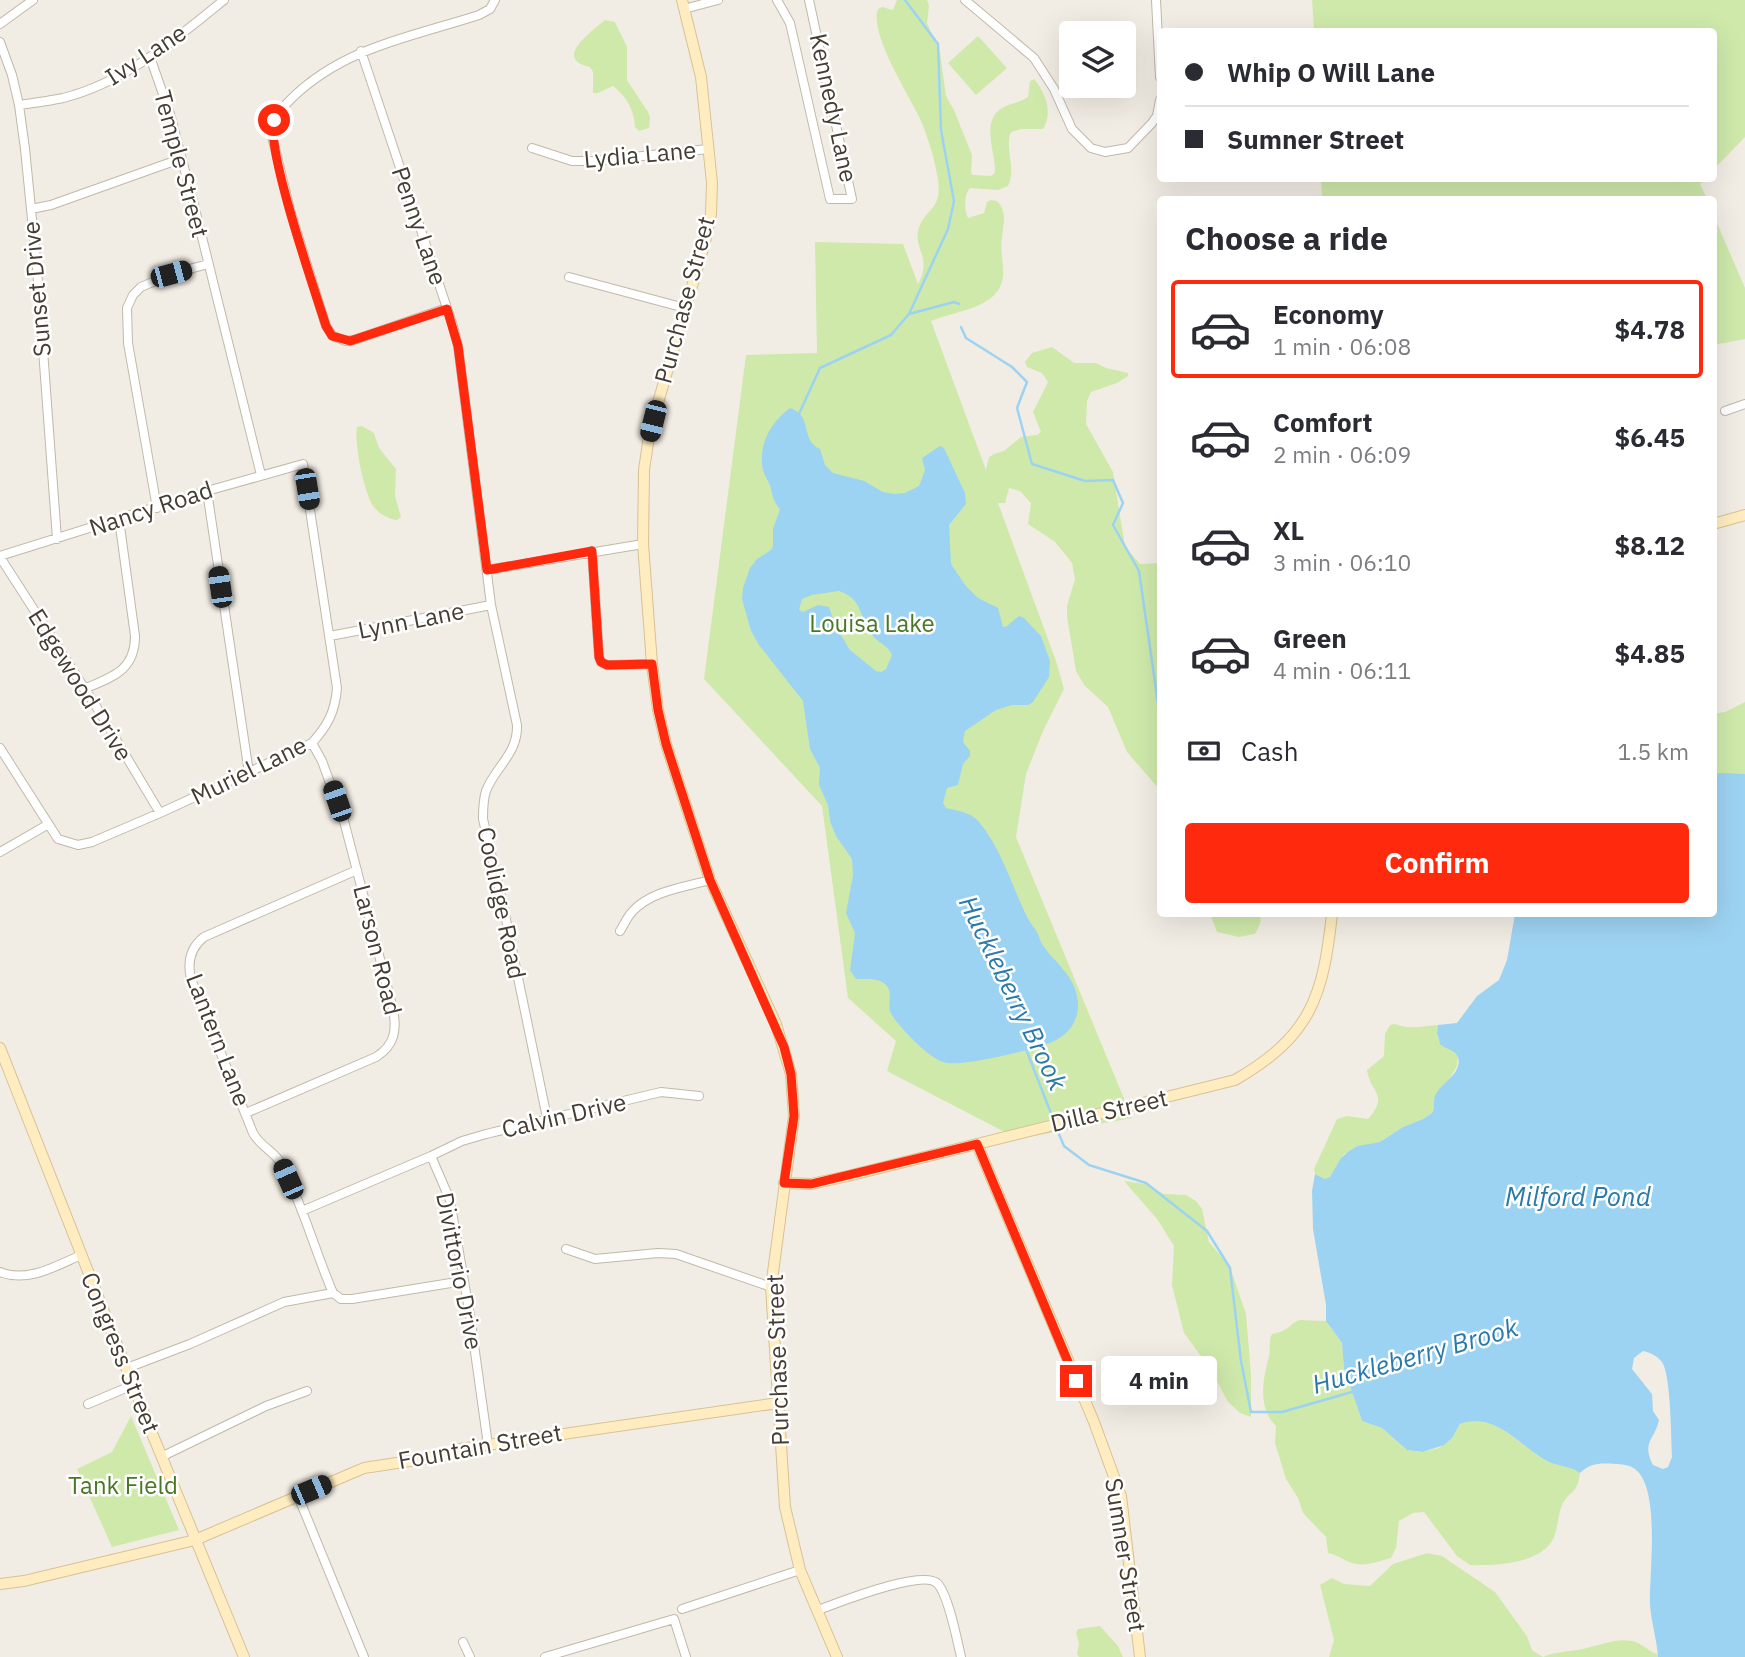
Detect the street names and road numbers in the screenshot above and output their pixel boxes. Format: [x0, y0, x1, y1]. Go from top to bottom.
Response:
street label: Ivy Lane [99, 16, 192, 92]
street label: Kennedy Lane [803, 30, 865, 185]
street label: Temple Street [147, 86, 217, 241]
street label: Lydia Lane [582, 133, 698, 175]
street label: Penny Lane [385, 162, 455, 289]
street label: Purchase Street [646, 213, 722, 387]
street label: Sunset Drive [14, 220, 58, 358]
street label: Nancy Road [85, 473, 217, 543]
street label: Lynn Lane [355, 594, 467, 646]
street label: Edgewood Drive [21, 602, 140, 767]
street label: Muriel Lane [185, 728, 312, 812]
street label: Coolidge Road [470, 824, 534, 982]
street label: Larson Road [346, 881, 410, 1018]
street label: Lantern Lane [179, 969, 259, 1111]
street label: Dilla Street [1047, 1081, 1171, 1139]
street label: Calvin Drive [498, 1085, 629, 1145]
street label: Divittorio Drive [429, 1189, 491, 1352]
street label: Congress Street [74, 1267, 168, 1438]
street label: Purchase Street [758, 1274, 796, 1446]
street label: Fountain Street [395, 1416, 564, 1476]
street label: Sumner Street [1098, 1475, 1154, 1634]

